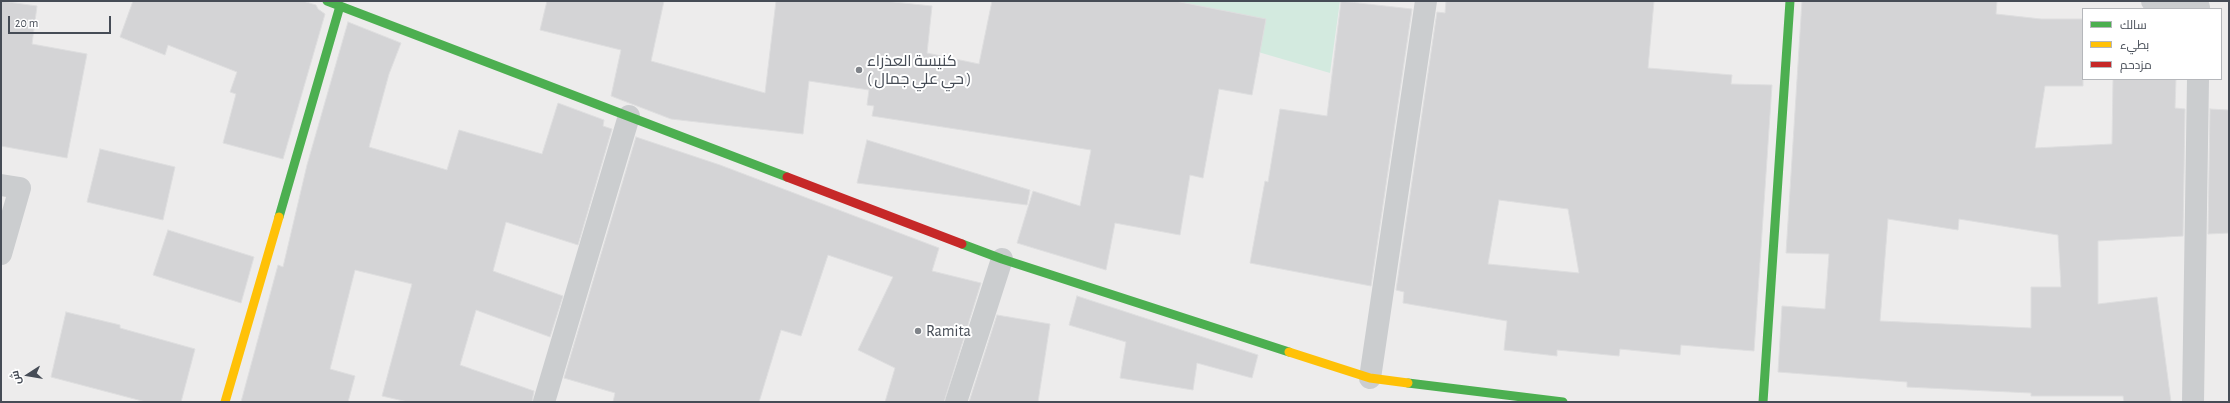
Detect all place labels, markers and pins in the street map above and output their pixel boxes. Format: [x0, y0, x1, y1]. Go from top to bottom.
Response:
place label: كنيسة العذراء ( حي علي جمال ) [867, 51, 971, 89]
marker: كنيسة العذراء ( حي علي جمال ) [854, 65, 864, 75]
place label: Ramita [926, 321, 971, 341]
marker: Ramita [913, 326, 923, 336]

